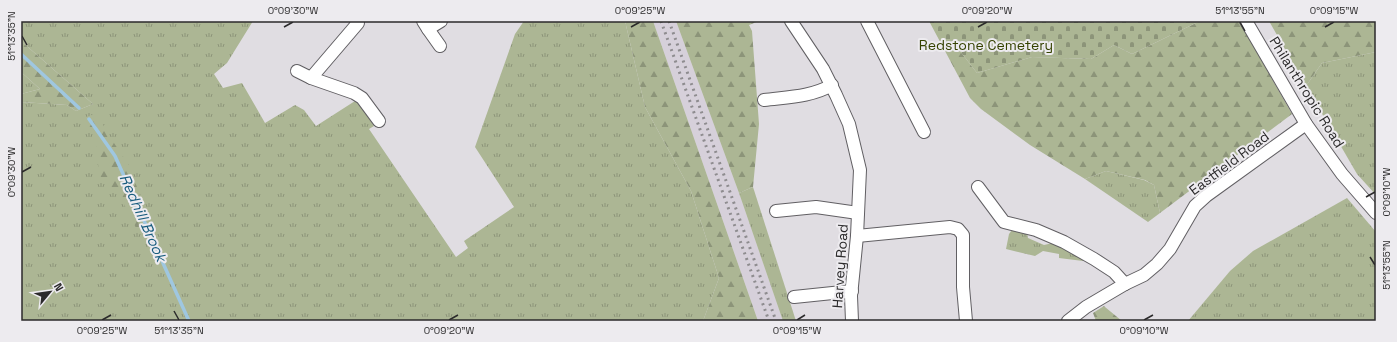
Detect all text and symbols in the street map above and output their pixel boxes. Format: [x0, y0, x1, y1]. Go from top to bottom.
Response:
text: 0°09'30"W [268, 4, 319, 17]
text: 0°09'25"W [615, 4, 665, 17]
text: 0°09'20"W [962, 4, 1013, 17]
text: 51°13'55"N [1215, 4, 1265, 17]
text: 0°09'15"W [1310, 4, 1358, 17]
text: 51°13'35"N [5, 11, 18, 61]
street label: Philanthropic Road [1266, 33, 1348, 151]
park label: Redstone Cemetery [919, 36, 1053, 54]
street label: Eastfield Road [1185, 127, 1273, 199]
text: 0°09'30"W [5, 146, 18, 197]
text: 0°09'10"W [1380, 167, 1393, 216]
water label: Redhill Brook [116, 171, 172, 266]
street label: Harvey Road [828, 223, 852, 309]
text: 51°13'55"N [1380, 240, 1393, 290]
north arrow [30, 272, 70, 312]
text: N [51, 281, 67, 294]
text: 0°09'25"W [77, 324, 127, 337]
text: 51°13'35"N [154, 324, 204, 337]
text: 0°09'20"W [424, 324, 475, 337]
text: 0°09'15"W [773, 324, 821, 337]
text: 0°09'10"W [1120, 324, 1169, 337]

